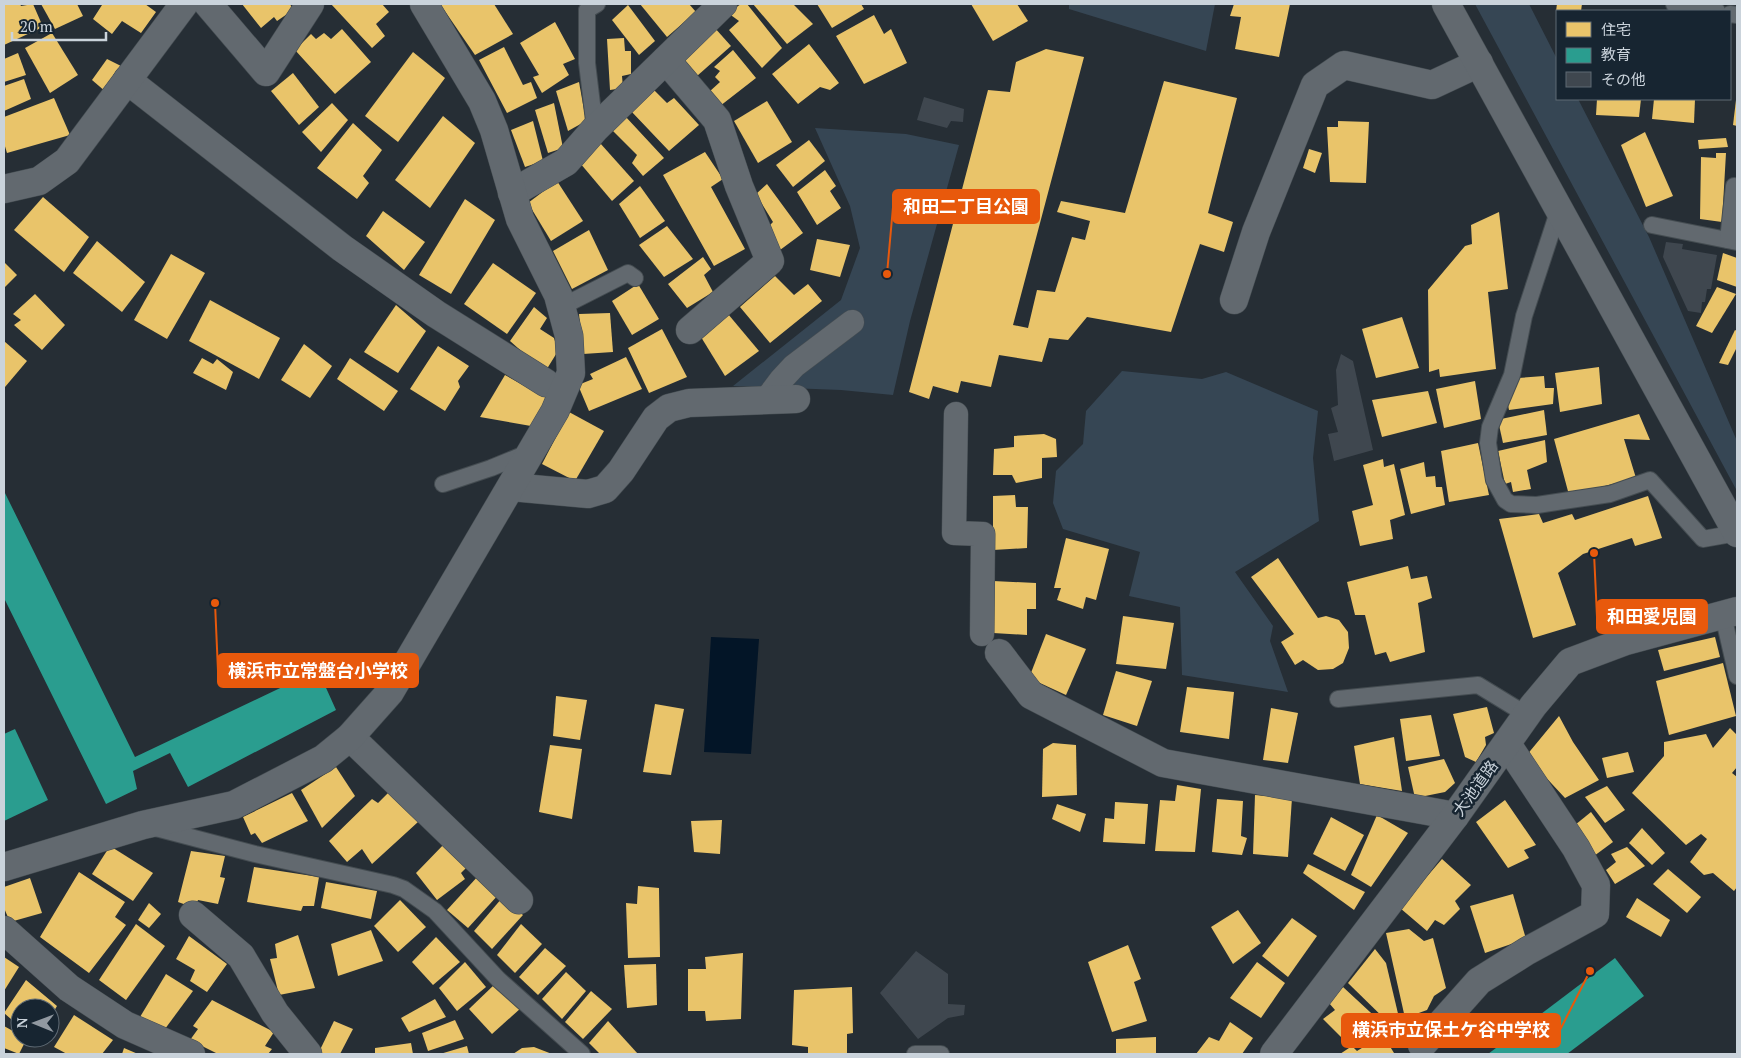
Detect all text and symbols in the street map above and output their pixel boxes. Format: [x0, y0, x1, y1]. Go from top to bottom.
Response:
scale bar [12, 10, 106, 42]
legend [1556, 10, 1731, 100]
text: 20 m [20, 16, 53, 36]
text: 住宅 [1601, 19, 1631, 39]
text: 教育 [1601, 44, 1631, 64]
text: その他 [1601, 69, 1646, 89]
callout: 和田二丁目公園 [893, 190, 1039, 223]
text: 和田二丁目公園 [903, 194, 1029, 218]
callout: 和田愛児園 [1597, 600, 1707, 633]
text: 和田愛児園 [1607, 604, 1697, 628]
callout: 横浜市立常盤台小学校 [218, 654, 418, 687]
text: 横浜市立常盤台小学校 [228, 658, 408, 682]
street label: 大池道路 [1447, 756, 1503, 820]
north arrow [10, 998, 60, 1048]
callout: 横浜市立保土ケ谷中学校 [1342, 1014, 1560, 1047]
text: N [12, 1017, 31, 1028]
text: 横浜市立保土ケ谷中学校 [1352, 1017, 1550, 1041]

